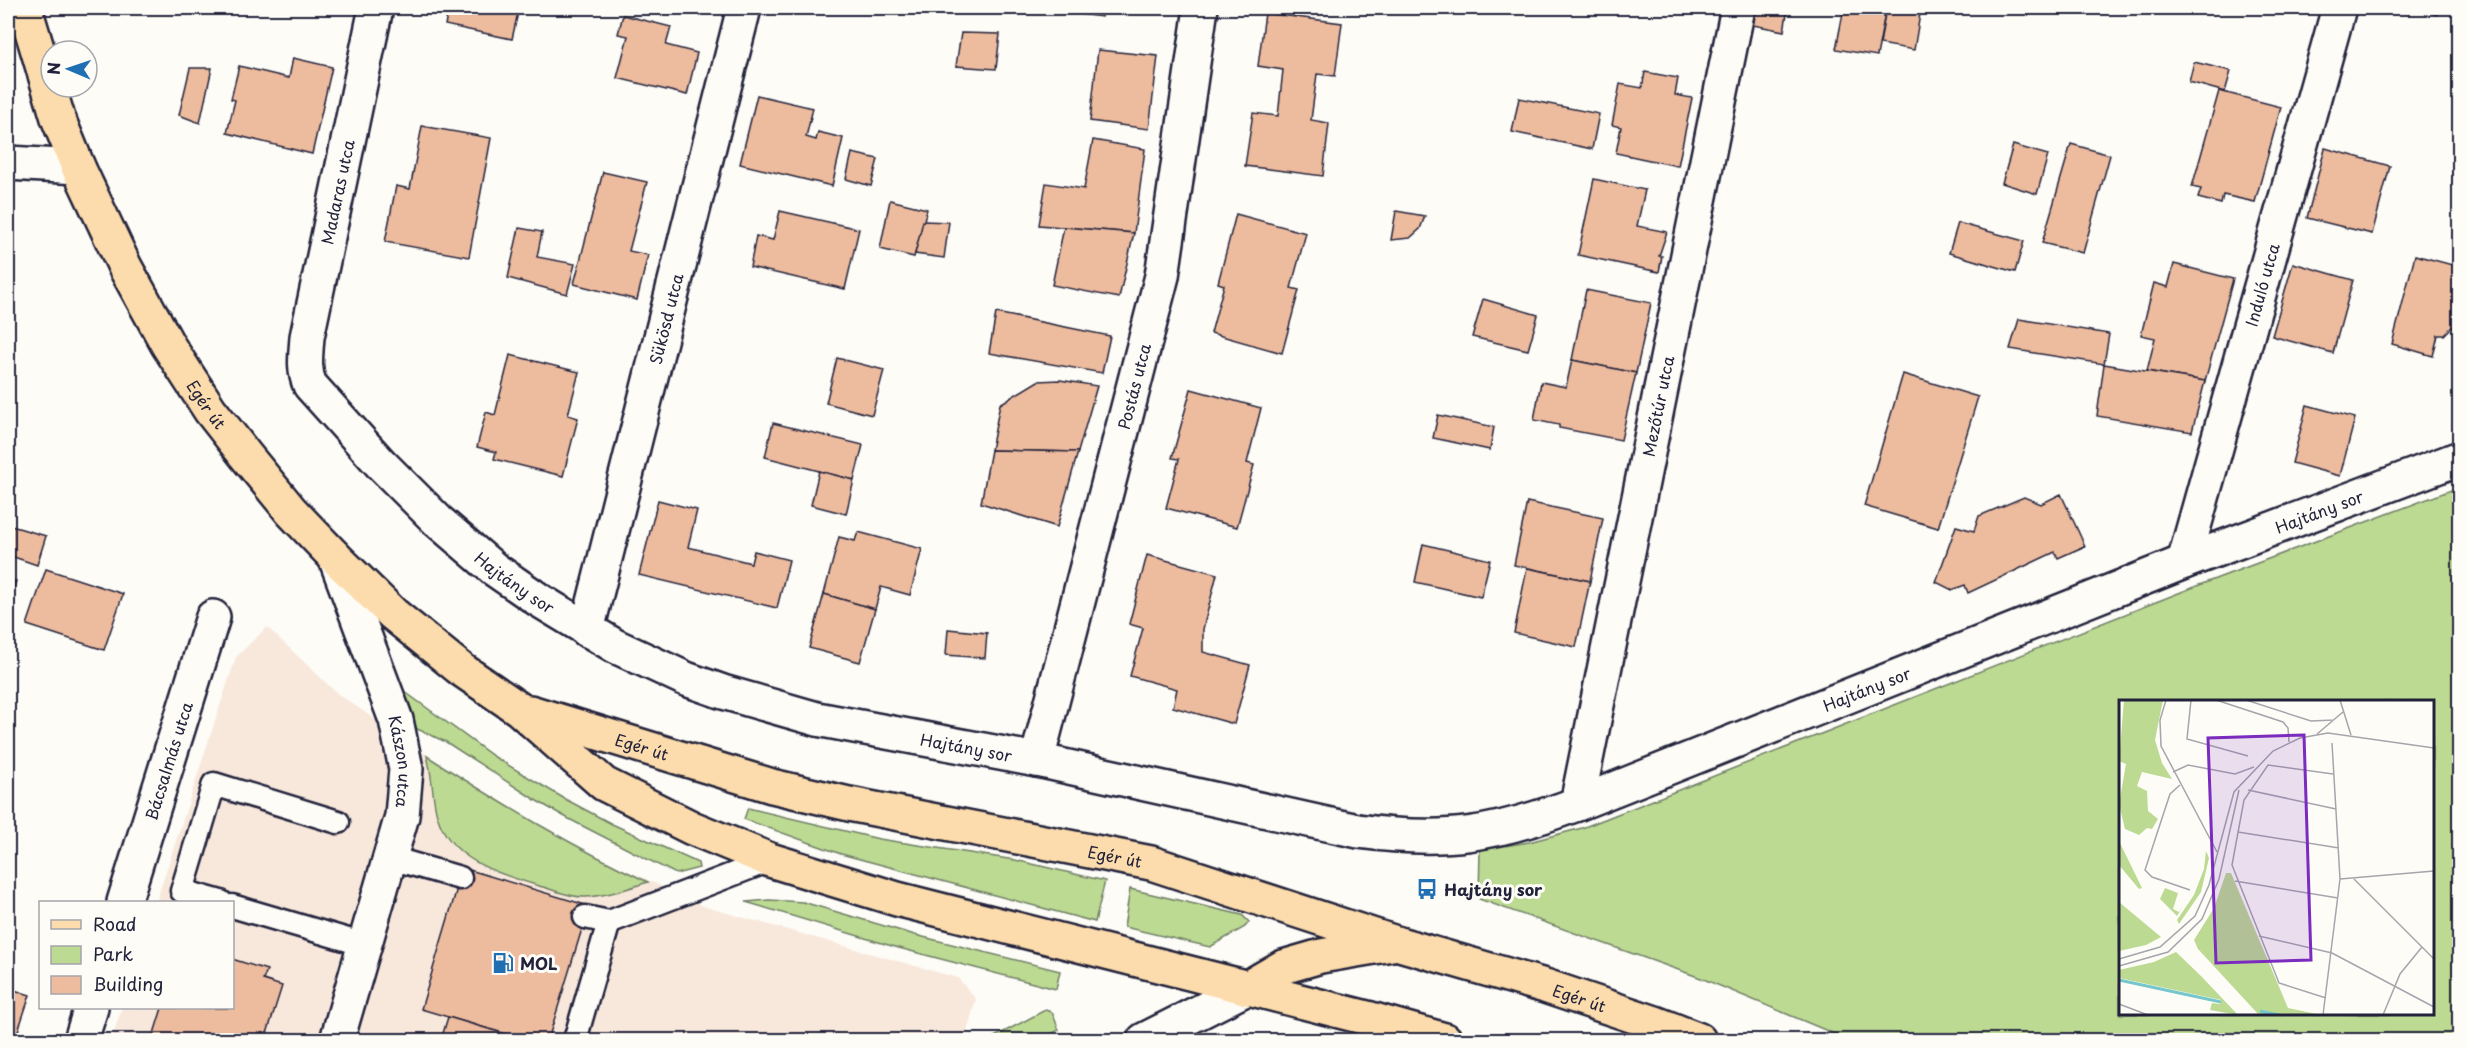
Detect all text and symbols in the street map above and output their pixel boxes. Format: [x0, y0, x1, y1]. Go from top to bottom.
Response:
north arrow [39, 39, 99, 99]
text: N [41, 62, 65, 75]
street label: Madaras utca [314, 137, 360, 247]
street label: Induló utca [2239, 240, 2285, 329]
street label: Sükösd utca [643, 271, 689, 367]
street label: Postás utca [1111, 341, 1156, 432]
street label: Mezőtúr utca [1636, 353, 1679, 459]
street label: Egér út [181, 375, 232, 434]
street label: Hajtány sor [2271, 483, 2367, 539]
street label: Hajtány sor [470, 546, 560, 619]
street label: Hajtány sor [1819, 660, 1915, 717]
street label: Bácsalmás utca [138, 698, 198, 823]
inset map [2119, 700, 2434, 1015]
street label: Kászon utca [383, 713, 418, 809]
street label: Egér út [612, 727, 672, 766]
street label: Hajtány sor [918, 727, 1015, 767]
street label: Egér út [1086, 839, 1144, 873]
bus stop icon: Hajtány sor [1415, 877, 1439, 901]
place label: Hajtány sor [1444, 877, 1543, 901]
legend [39, 901, 234, 1009]
text: Road [93, 910, 137, 937]
text: Park [93, 940, 133, 967]
fuel station icon: MOL [491, 951, 515, 975]
place label: MOL [520, 951, 557, 975]
text: Building [93, 970, 163, 997]
street label: Egér út [1550, 977, 1610, 1018]

